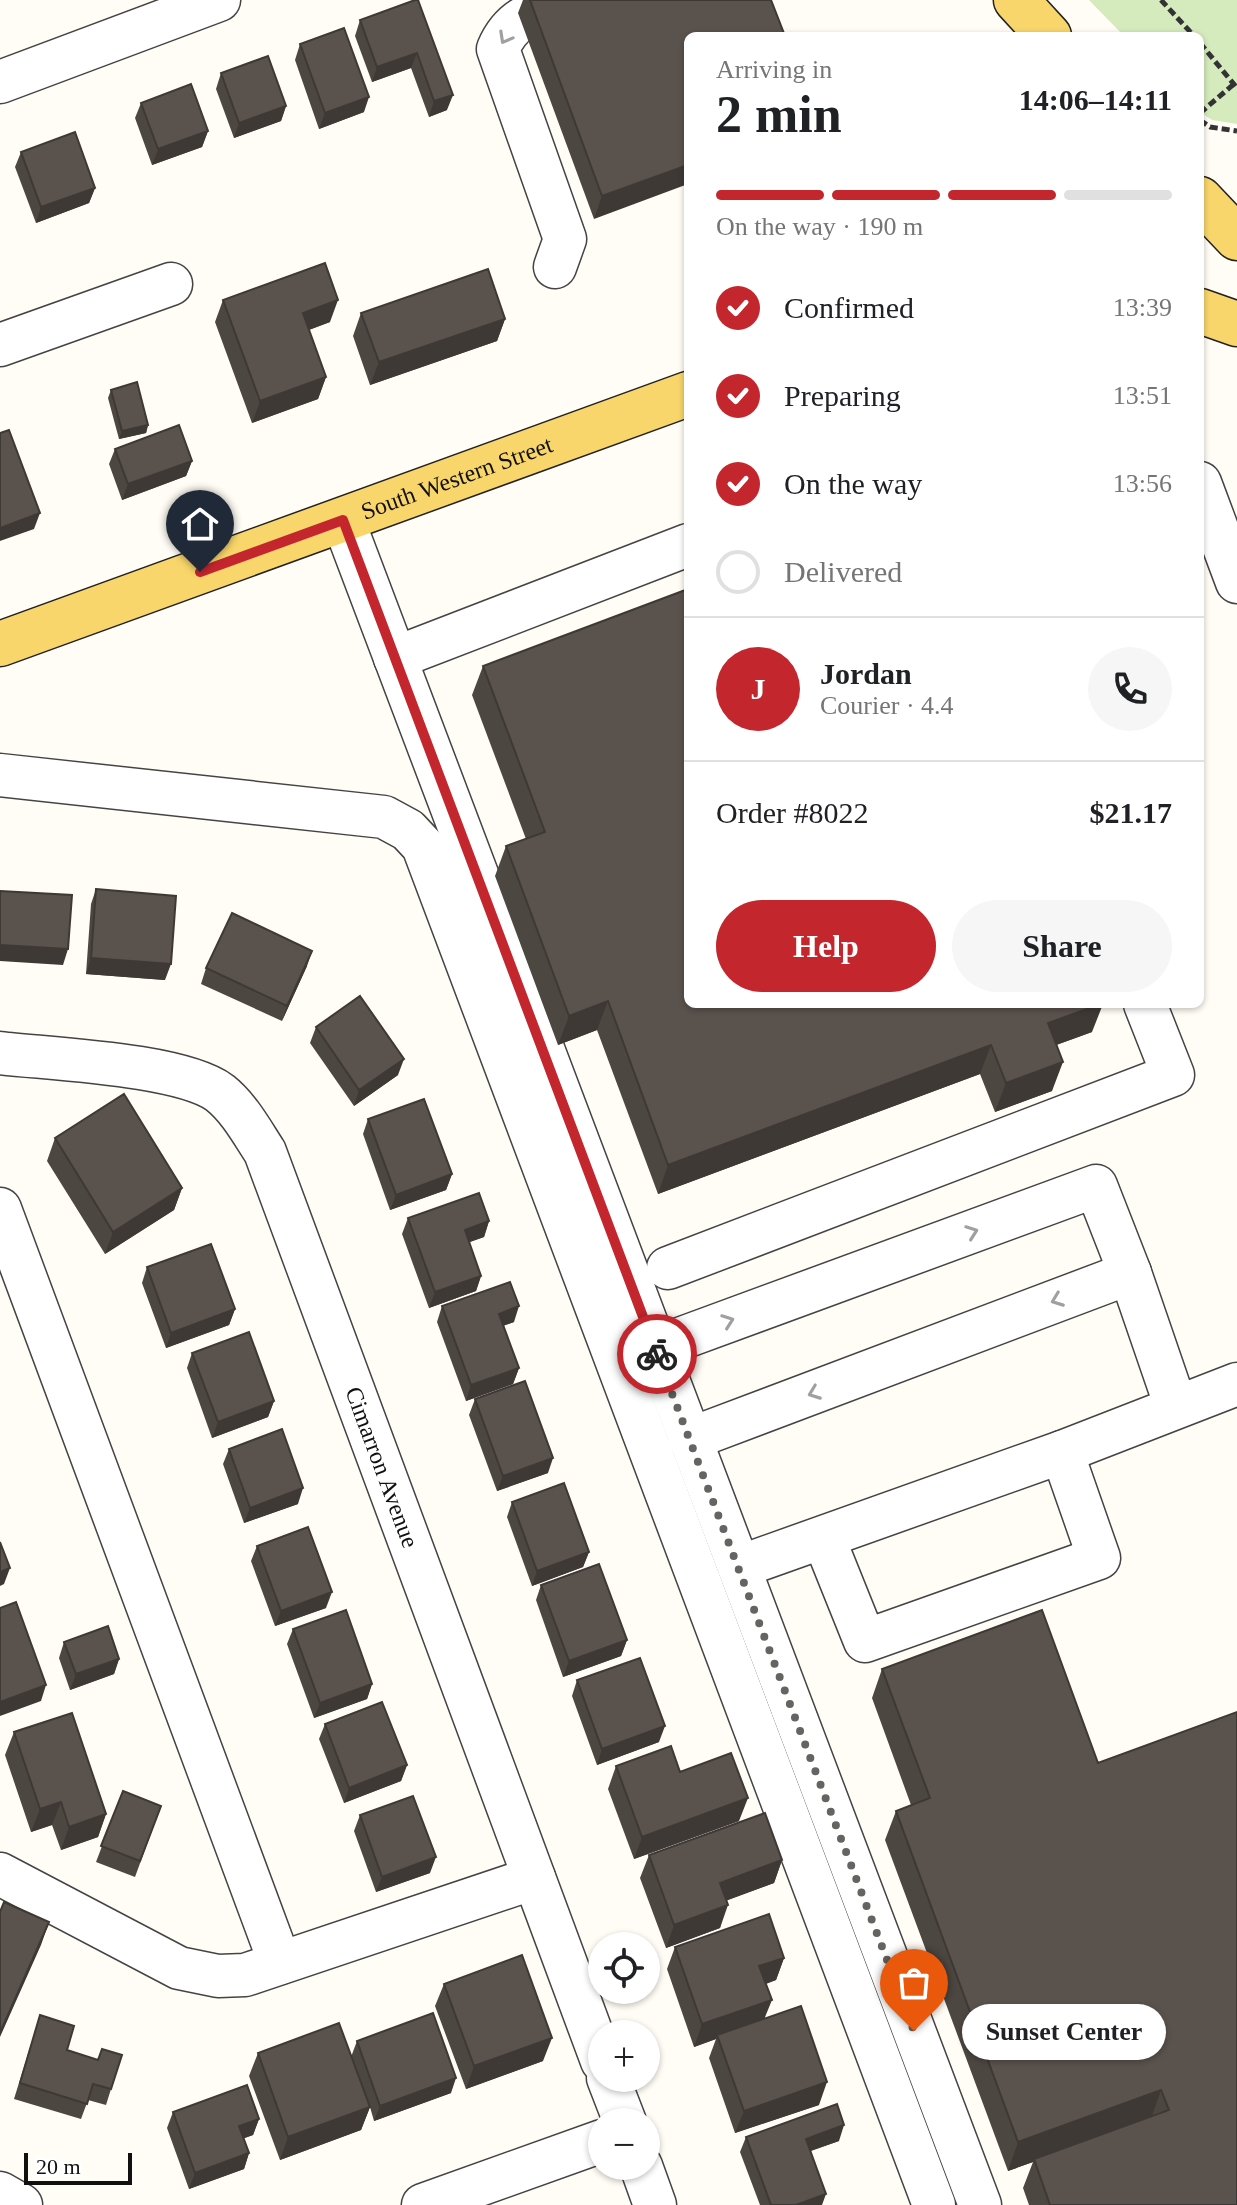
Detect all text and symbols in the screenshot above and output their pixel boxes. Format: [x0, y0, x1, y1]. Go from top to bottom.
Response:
one-way arrow [500, 30, 515, 44]
text: Arriving in [716, 55, 832, 84]
text: 14:06–14:11 [1019, 83, 1172, 116]
text: 2 min [716, 86, 842, 143]
text: On the way · 190 m [716, 212, 923, 241]
icon: check [716, 286, 760, 330]
text: Confirmed [784, 291, 914, 324]
text: 13:39 [1113, 293, 1172, 322]
icon: check [716, 374, 760, 418]
text: Preparing [784, 379, 901, 412]
text: 13:51 [1113, 381, 1172, 410]
street label: South Western Street [358, 431, 556, 525]
icon: check [716, 462, 760, 506]
text: On the way [784, 467, 922, 500]
text: 13:56 [1113, 469, 1172, 498]
pin [166, 490, 234, 572]
icon: home [178, 502, 222, 546]
text: Delivered [784, 555, 902, 588]
button: phone [1088, 647, 1172, 731]
text: Jordan [820, 657, 912, 690]
text: J [751, 672, 766, 705]
text: Courier · 4.4 [820, 691, 954, 720]
text: Order #8022 [716, 796, 868, 829]
text: $21.17 [1090, 796, 1172, 829]
button: Help [716, 900, 936, 992]
button: Share [952, 900, 1172, 992]
one-way arrow [964, 1225, 978, 1242]
one-way arrow [1051, 1290, 1065, 1307]
courier [617, 1314, 697, 1394]
one-way arrow [720, 1314, 734, 1331]
icon: bike [635, 1332, 679, 1376]
street label: Cimarron Avenue [340, 1383, 424, 1551]
one-way arrow [808, 1383, 822, 1400]
map controls [588, 1932, 660, 2180]
button: locate [588, 1932, 660, 2004]
pin [880, 1949, 948, 2031]
icon: bag [892, 1961, 936, 2005]
callout: Sunset Center [962, 2003, 1166, 2059]
text: Sunset Center [986, 2017, 1142, 2046]
button: + [588, 2020, 660, 2092]
button: − [588, 2108, 660, 2180]
scale bar [24, 2149, 132, 2185]
text: 20 m [36, 2154, 81, 2179]

